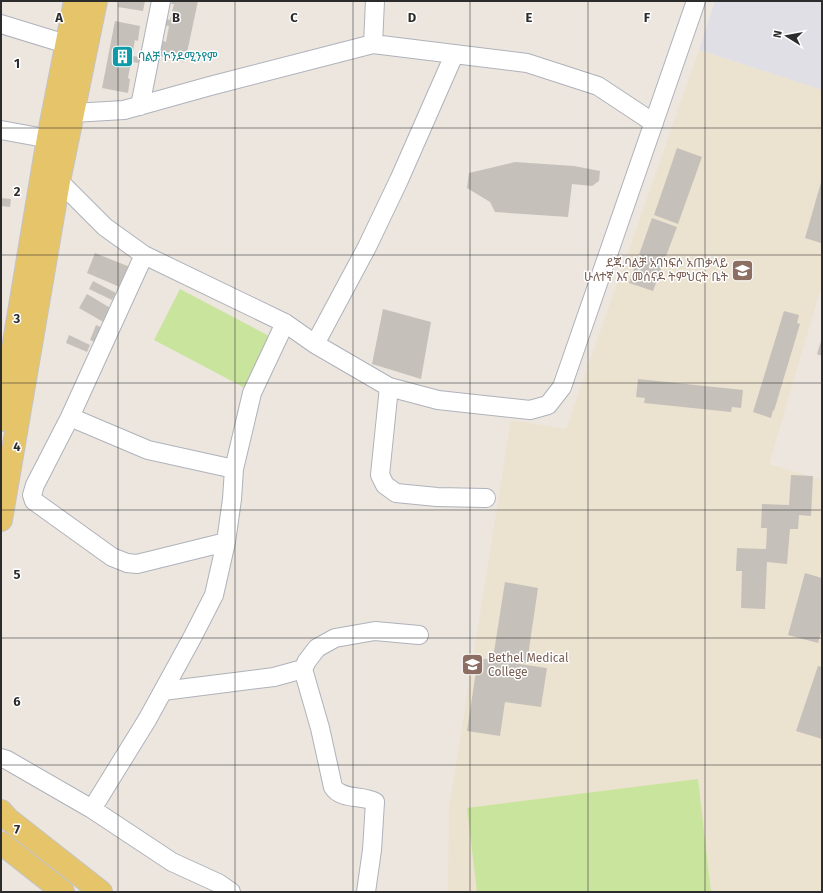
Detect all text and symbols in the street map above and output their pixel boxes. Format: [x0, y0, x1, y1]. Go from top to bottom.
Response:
text: A [54, 10, 63, 25]
text: B [172, 10, 180, 25]
text: C [290, 10, 298, 25]
text: D [408, 10, 417, 25]
text: E [526, 10, 533, 25]
text: F [644, 10, 651, 25]
north arrow [767, 16, 807, 56]
text: N [771, 29, 785, 39]
building icon: ባልቻ ኮንዶሚንየም [109, 44, 135, 70]
place label: ባልቻ ኮንዶሚንየም [138, 50, 218, 64]
text: 1 [14, 56, 20, 71]
text: 2 [14, 184, 21, 199]
place label: ደጃ.ባልቻ አባነፍሶ አጠቃላይ ሁለተኛ እና መሰናዶ ትምህርት ቤት [584, 256, 729, 284]
school or university icon: ደጃ.ባልቻ አባነፍሶ አጠቃላይ ሁለተኛ እና መሰናዶ ትምህርት ቤት [730, 257, 756, 283]
text: 3 [13, 311, 21, 326]
text: 4 [13, 439, 21, 454]
text: 5 [14, 567, 21, 582]
place label: Bethel Medical College [488, 651, 569, 679]
school or university icon: Bethel Medical College [460, 652, 486, 678]
text: 6 [13, 694, 21, 709]
text: 7 [14, 822, 20, 837]

